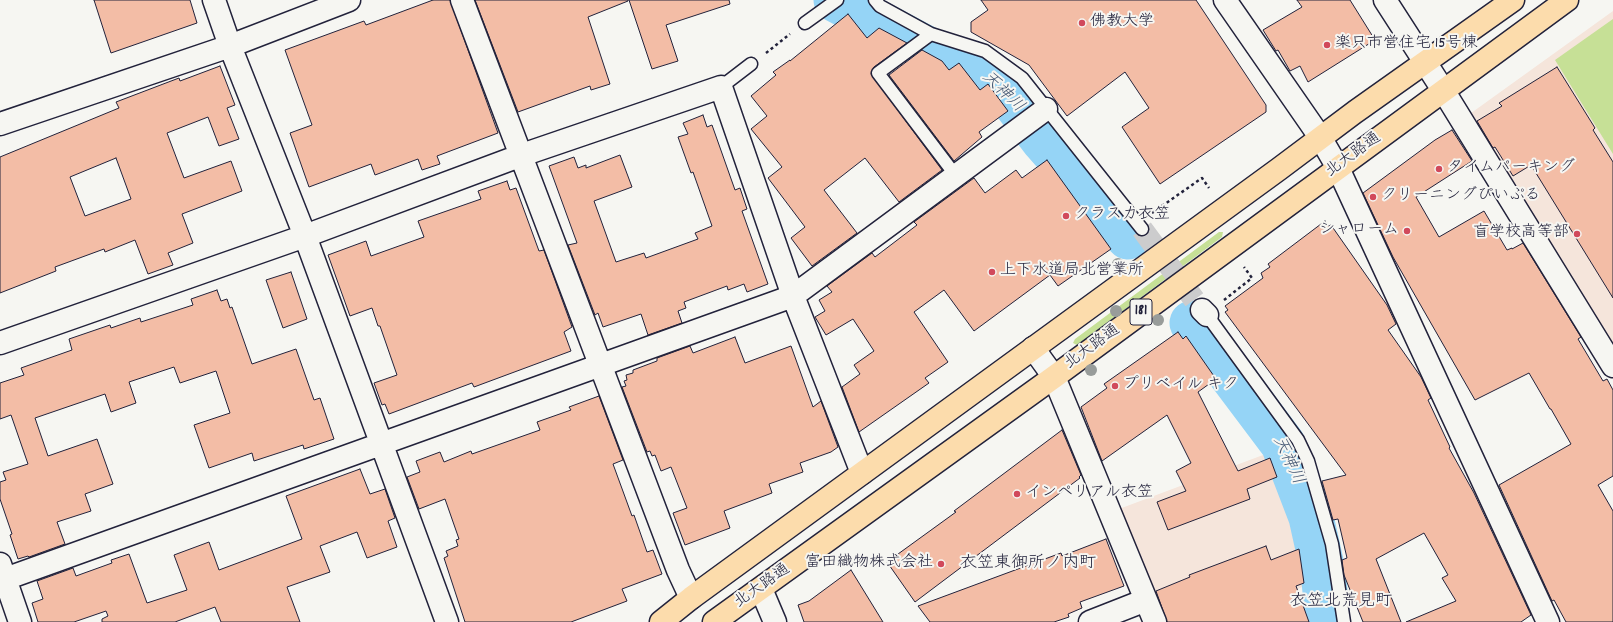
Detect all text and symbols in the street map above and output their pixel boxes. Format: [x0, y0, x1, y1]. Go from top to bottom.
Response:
place label: 佛教大学 [1090, 13, 1154, 33]
marker: 佛教大学 [1077, 18, 1087, 28]
place label: 楽只市営住宅 15号棟 [1335, 35, 1478, 55]
marker: 楽只市営住宅 15号棟 [1322, 40, 1332, 50]
water label: 天神川 [977, 68, 1027, 118]
street label: 北大路通 [1322, 129, 1386, 183]
place label: タイムパーキング [1447, 159, 1575, 179]
marker: タイムパーキング [1434, 164, 1444, 174]
place label: クリーニングぴいぷる [1381, 187, 1541, 207]
marker: クリーニングぴいぷる [1368, 192, 1378, 202]
place label: クラスカ衣笠 [1074, 206, 1170, 226]
marker: クラスカ衣笠 [1061, 211, 1071, 221]
place label: シャローム [1319, 221, 1399, 241]
place label: 盲学校高等部 [1473, 224, 1569, 244]
marker: シャローム [1402, 226, 1412, 236]
marker: 盲学校高等部 [1572, 229, 1582, 239]
place label: 上下水道局北営業所 [1000, 262, 1144, 282]
marker: 上下水道局北営業所 [987, 267, 997, 277]
road number: 181 [1130, 299, 1152, 325]
street label: 北大路通 [1061, 321, 1125, 375]
place label: プリベイル キク [1123, 376, 1239, 396]
marker: プリベイル キク [1110, 381, 1120, 391]
water label: 天神川 [1267, 434, 1307, 488]
place label: インペリアル衣笠 [1025, 484, 1153, 504]
marker: インペリアル衣笠 [1012, 489, 1022, 499]
place label: 富田織物株式会社 [805, 554, 933, 574]
district label: 衣笠東御所ノ内町 [960, 555, 1096, 575]
marker: 富田織物株式会社 [936, 559, 946, 569]
street label: 北大路通 [731, 561, 795, 613]
district label: 衣笠北荒見町 [1290, 593, 1392, 613]

